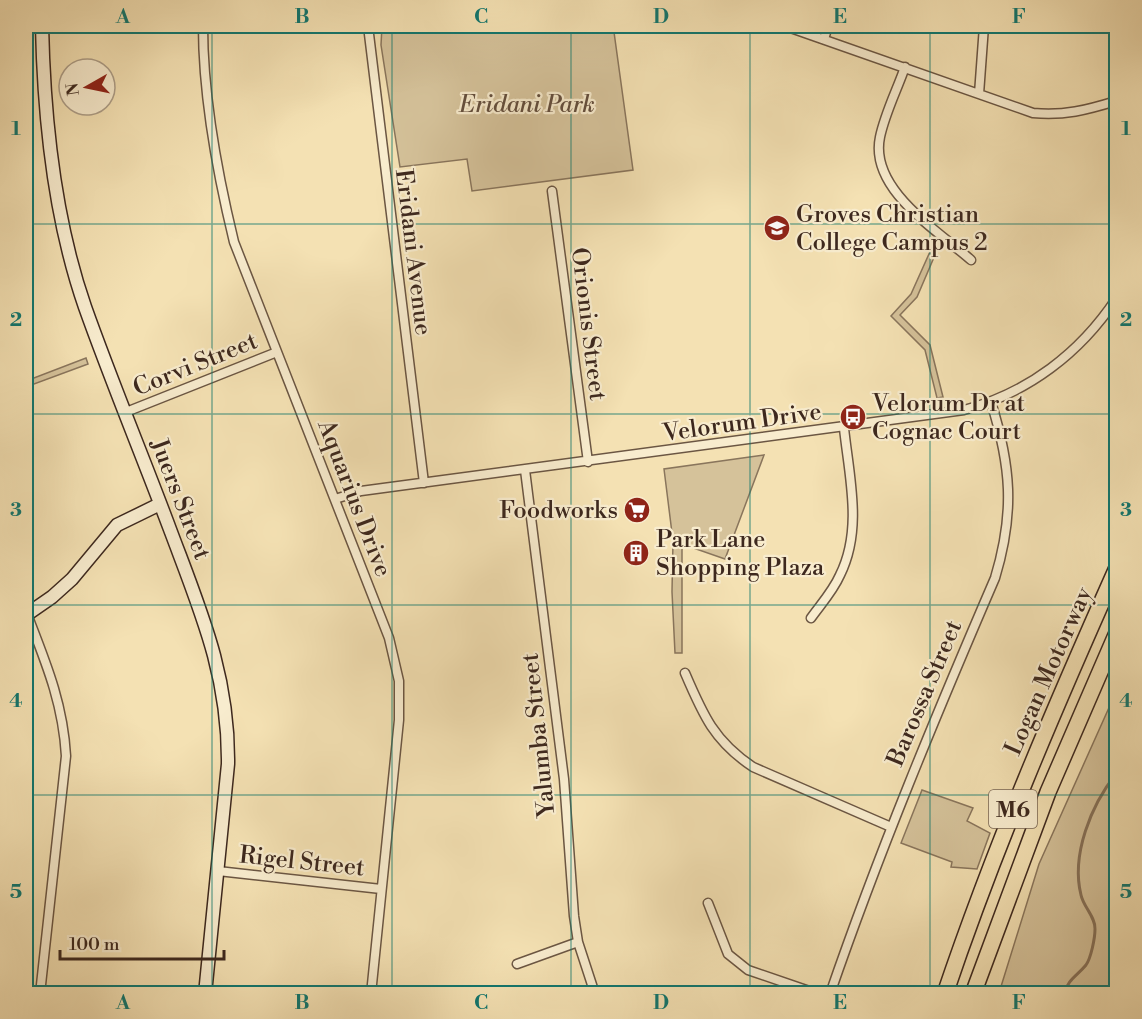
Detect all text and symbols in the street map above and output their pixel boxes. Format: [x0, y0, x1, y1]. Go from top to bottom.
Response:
text: A [115, 5, 131, 30]
text: B [294, 5, 310, 30]
text: C [474, 5, 488, 30]
text: D [653, 5, 669, 30]
text: E [833, 5, 847, 30]
text: F [1012, 5, 1026, 30]
north arrow [57, 57, 117, 117]
text: N [62, 81, 84, 97]
park label: Eridani Park [458, 90, 595, 120]
text: 1 [11, 117, 21, 142]
text: 1 [1121, 117, 1131, 142]
street label: Eridani Avenue [388, 167, 438, 337]
place label: Groves Christian College Campus 2 [796, 200, 988, 258]
school or university icon: Groves Christian College Campus 2 [762, 213, 792, 243]
street label: Orionis Street [564, 246, 612, 403]
text: 2 [10, 308, 22, 333]
text: 2 [1120, 308, 1132, 333]
street label: Corvi Street [129, 326, 262, 403]
place label: Velorum Dr at Cognac Court [871, 389, 1026, 447]
street label: Velorum Drive [660, 397, 823, 449]
bus stop icon: Velorum Dr at Cognac Court [838, 402, 868, 432]
street label: Aquarius Drive [310, 415, 398, 581]
street label: Juers Street [143, 434, 217, 565]
supermarket icon: Foodworks [622, 495, 652, 525]
place label: Foodworks [499, 496, 618, 526]
text: 3 [10, 498, 22, 523]
text: 3 [1120, 498, 1132, 523]
place label: Park Lane Shopping Plaza [656, 525, 825, 583]
building icon: Park Lane Shopping Plaza [621, 538, 651, 568]
street label: Logan Motorway [998, 582, 1100, 760]
street label: Barossa Street [880, 615, 969, 772]
street label: Yalumba Street [515, 651, 563, 820]
text: 4 [9, 689, 23, 714]
text: 4 [1119, 689, 1133, 714]
road number: M6 [989, 790, 1037, 828]
street label: Rigel Street [238, 840, 367, 884]
text: 5 [10, 880, 22, 905]
text: 5 [1120, 880, 1132, 905]
scale bar [60, 923, 224, 961]
text: 100 m [69, 933, 120, 956]
text: A [115, 991, 131, 1016]
text: B [294, 991, 310, 1016]
text: C [474, 991, 488, 1016]
text: D [653, 991, 669, 1016]
text: E [833, 991, 847, 1016]
text: F [1012, 991, 1026, 1016]

